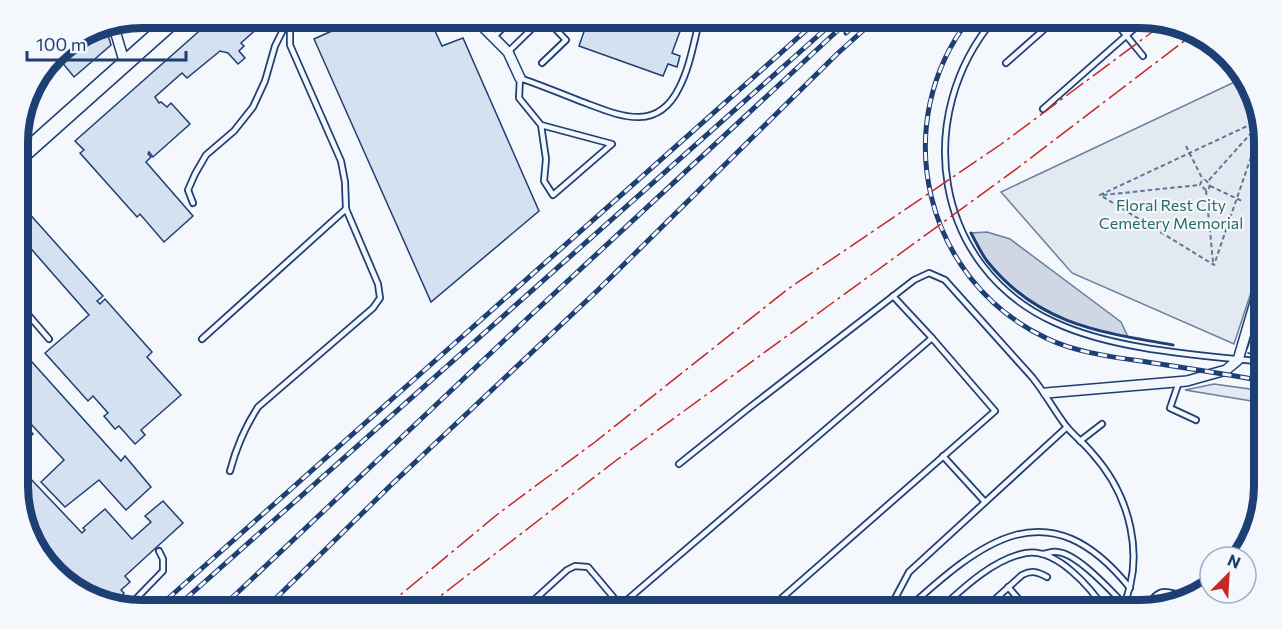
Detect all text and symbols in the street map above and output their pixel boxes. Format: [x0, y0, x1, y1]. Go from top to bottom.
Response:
scale bar [27, 24, 186, 62]
text: 100 m [36, 33, 86, 55]
park label: Floral Rest City Cemetery Memorial [1099, 195, 1243, 232]
north arrow [1198, 545, 1258, 605]
text: N [1225, 550, 1244, 572]

